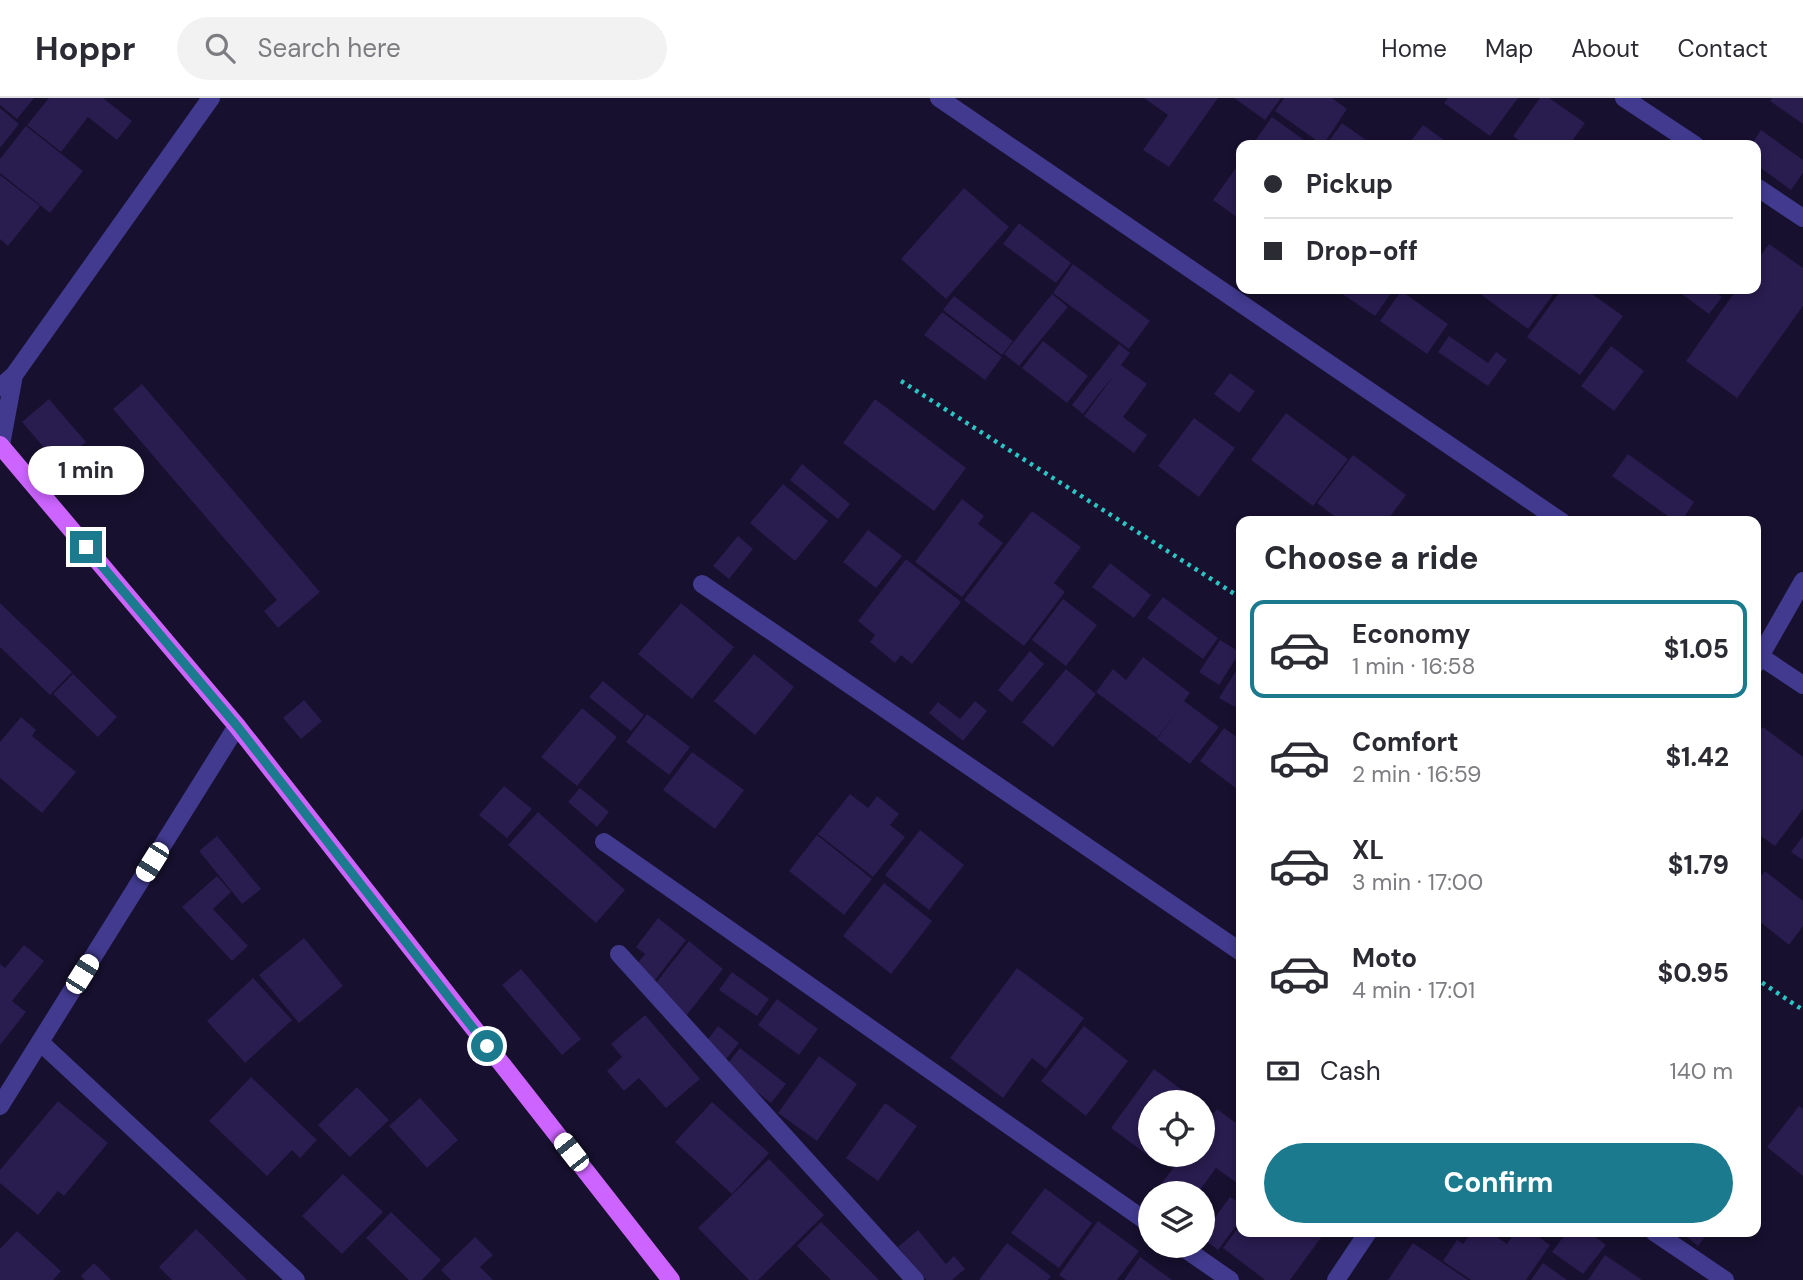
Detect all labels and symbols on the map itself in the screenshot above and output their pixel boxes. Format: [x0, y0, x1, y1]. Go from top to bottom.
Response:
callout: 1 min [28, 446, 144, 494]
route end [70, 531, 102, 563]
car [132, 839, 173, 885]
car [62, 951, 103, 997]
route start [471, 1030, 503, 1062]
car [550, 1129, 593, 1175]

